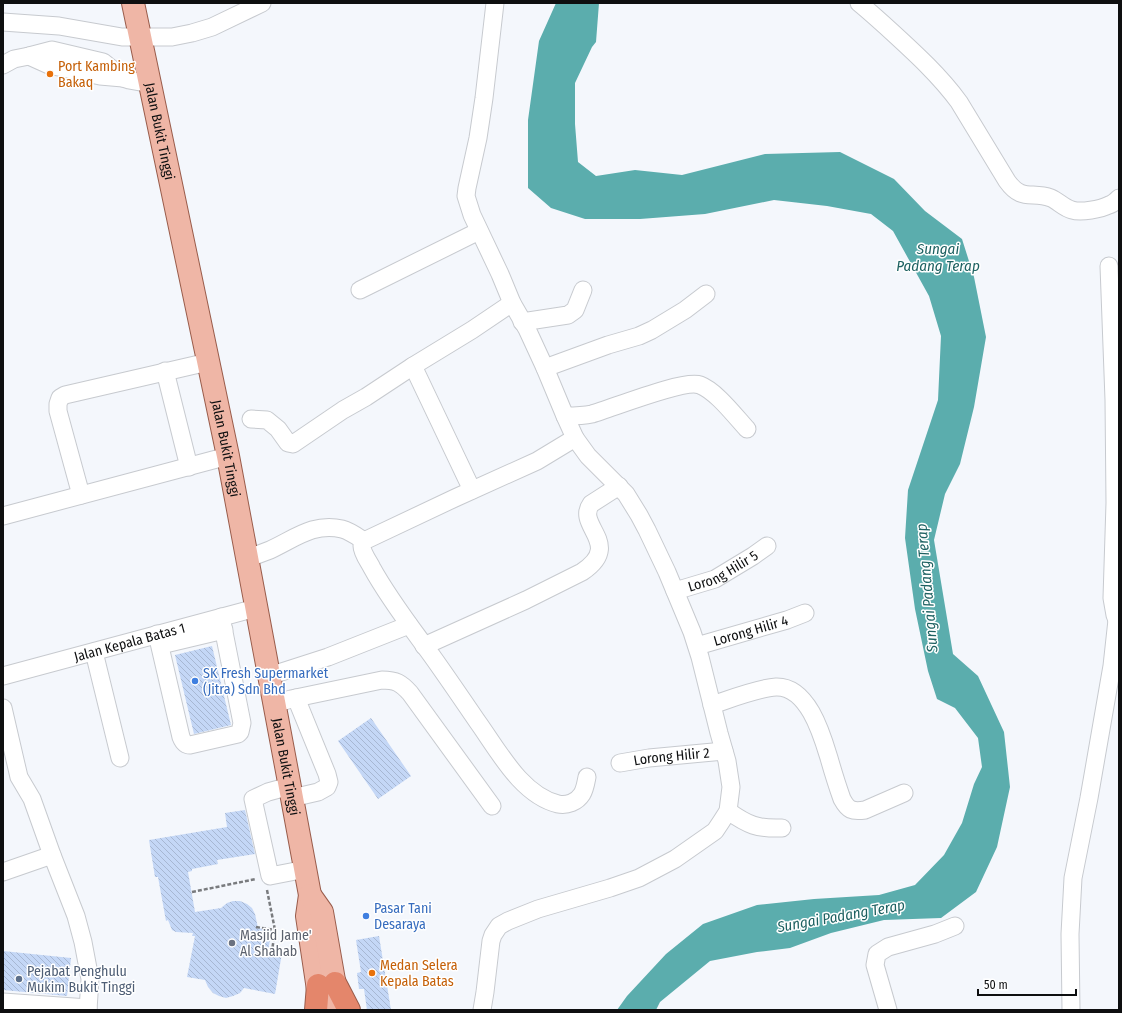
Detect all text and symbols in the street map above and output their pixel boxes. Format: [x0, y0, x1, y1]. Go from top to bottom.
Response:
place label: Port Kambing Bakaq [58, 58, 135, 91]
marker: Port Kambing Bakaq [45, 69, 55, 79]
street label: Jalan Bukit Tinggi [141, 81, 178, 181]
water label: Sungai Padang Terap [896, 240, 980, 275]
street label: Jalan Bukit Tinggi [207, 398, 244, 499]
water label: Sungai Padang Terap [912, 523, 942, 654]
street label: Lorong Hilir 5 [686, 547, 761, 596]
street label: Lorong Hilir 4 [712, 612, 790, 650]
street label: Jalan Kepala Batas 1 [72, 619, 187, 666]
place label: SK Fresh Supermarket (Jitra) Sdn Bhd [203, 665, 329, 698]
marker: SK Fresh Supermarket (Jitra) Sdn Bhd [190, 676, 200, 686]
street label: Jalan Bukit Tinggi [268, 717, 303, 817]
street label: Lorong Hilir 2 [632, 744, 710, 769]
water label: Sungai Padang Terap [775, 896, 906, 936]
place label: Pasar Tani Desaraya [374, 900, 432, 933]
marker: Pasar Tani Desaraya [361, 911, 371, 921]
place label: Masjid Jame' Al Shahab [240, 927, 312, 960]
marker: Masjid Jame' Al Shahab [227, 938, 237, 948]
place label: Medan Selera Kepala Batas [380, 957, 458, 990]
place label: Pejabat Penghulu Mukim Bukit Tinggi [27, 963, 135, 996]
marker: Medan Selera Kepala Batas [367, 968, 377, 978]
scale bar [978, 971, 1076, 997]
marker: Pejabat Penghulu Mukim Bukit Tinggi [14, 974, 24, 984]
text: 50 m [984, 978, 1008, 992]

